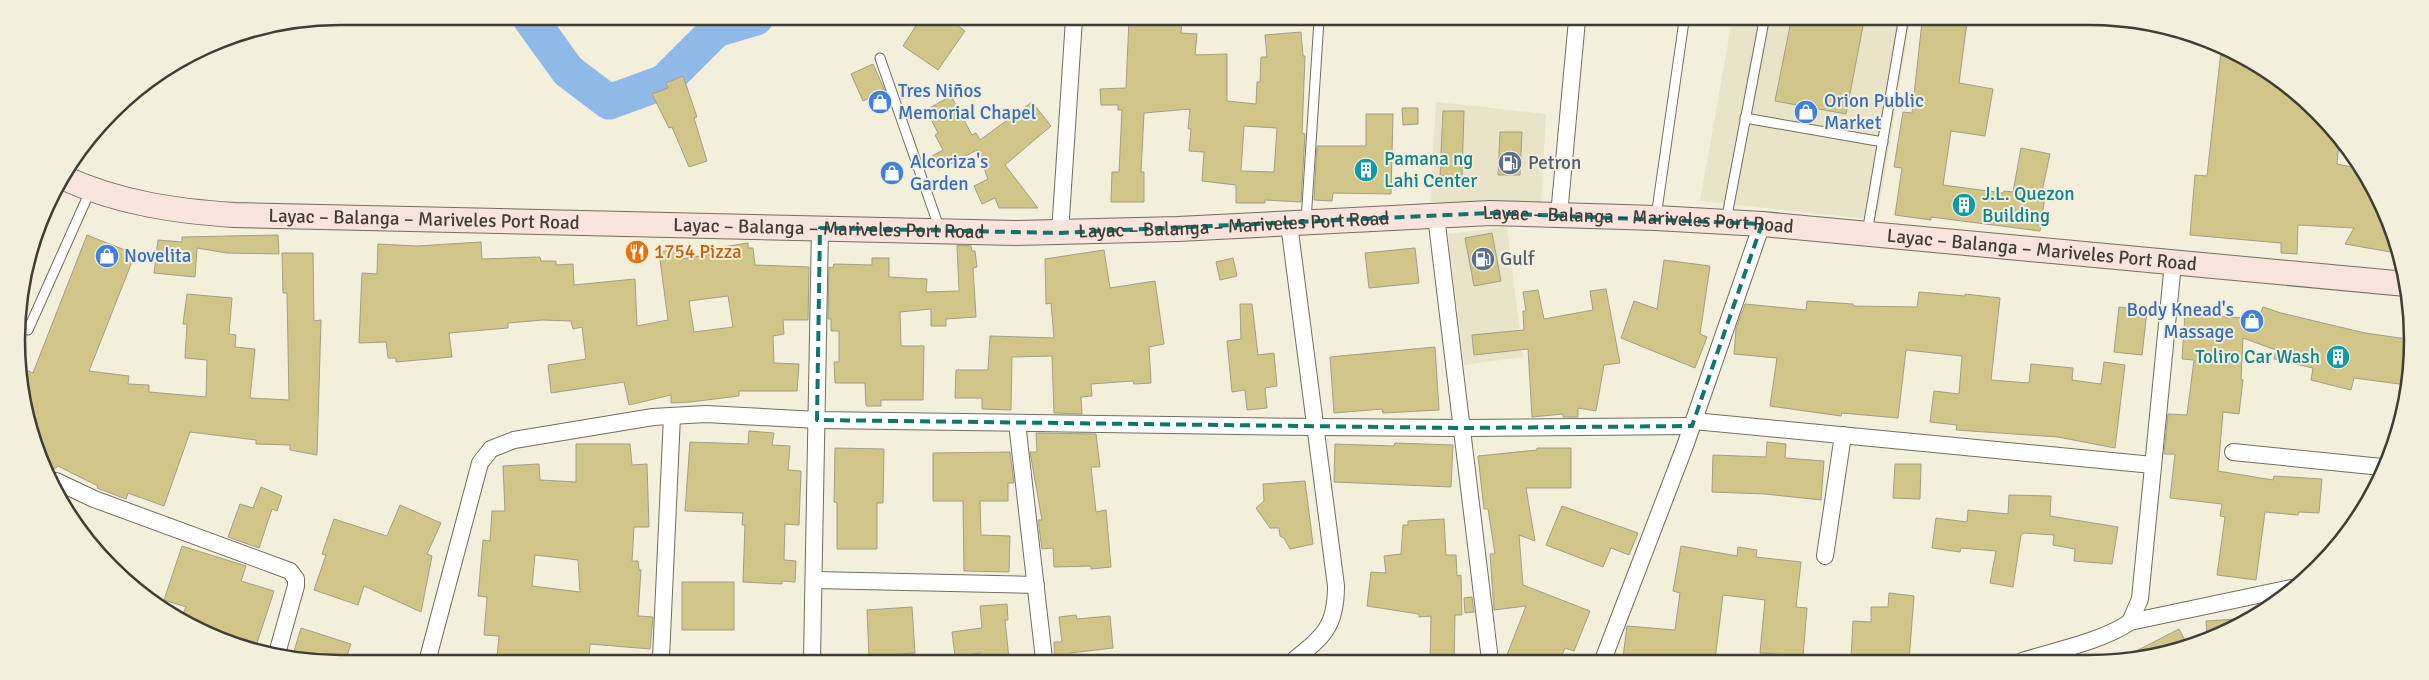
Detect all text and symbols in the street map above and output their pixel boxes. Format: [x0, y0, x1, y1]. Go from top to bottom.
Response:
place label: Tres Niños Memorial Chapel [898, 79, 1036, 125]
shop icon: Tres Niños Memorial Chapel [867, 89, 893, 115]
place label: Orion Public Market [1824, 89, 1924, 135]
shop icon: Orion Public Market [1793, 99, 1819, 125]
place label: Pamana ng Lahi Center [1384, 147, 1477, 193]
place label: Alcoriza's Garden [910, 150, 988, 196]
fuel station icon: Petron [1497, 150, 1523, 176]
place label: Petron [1528, 151, 1581, 175]
building icon: Pamana ng Lahi Center [1353, 157, 1379, 183]
shop icon: Alcoriza's Garden [879, 160, 905, 186]
place label: J.L. Quezon Building [1982, 182, 2075, 228]
building icon: J.L. Quezon Building [1951, 192, 1977, 218]
street label: Layac – Balanga – Mariveles Port Road [1482, 201, 1795, 239]
street label: Layac – Balanga – Mariveles Port Road [268, 204, 580, 235]
street label: Layac – Balanga – Mariveles Port Road [1078, 206, 1390, 243]
street label: Layac – Balanga – Mariveles Port Road [673, 213, 985, 244]
street label: Layac – Balanga – Mariveles Port Road [1886, 224, 2198, 276]
restaurant icon: 1754 Pizza [624, 239, 650, 265]
place label: 1754 Pizza [654, 240, 742, 264]
shop icon: Novelita [94, 243, 120, 269]
place label: Novelita [124, 244, 191, 268]
fuel station icon: Gulf [1470, 246, 1496, 272]
place label: Gulf [1500, 247, 1536, 271]
place label: Body Knead's Massage [2126, 298, 2234, 344]
shop icon: Body Knead's Massage [2239, 308, 2265, 334]
building icon: Toliro Car Wash [2325, 344, 2351, 370]
place label: Toliro Car Wash [2195, 345, 2320, 369]

